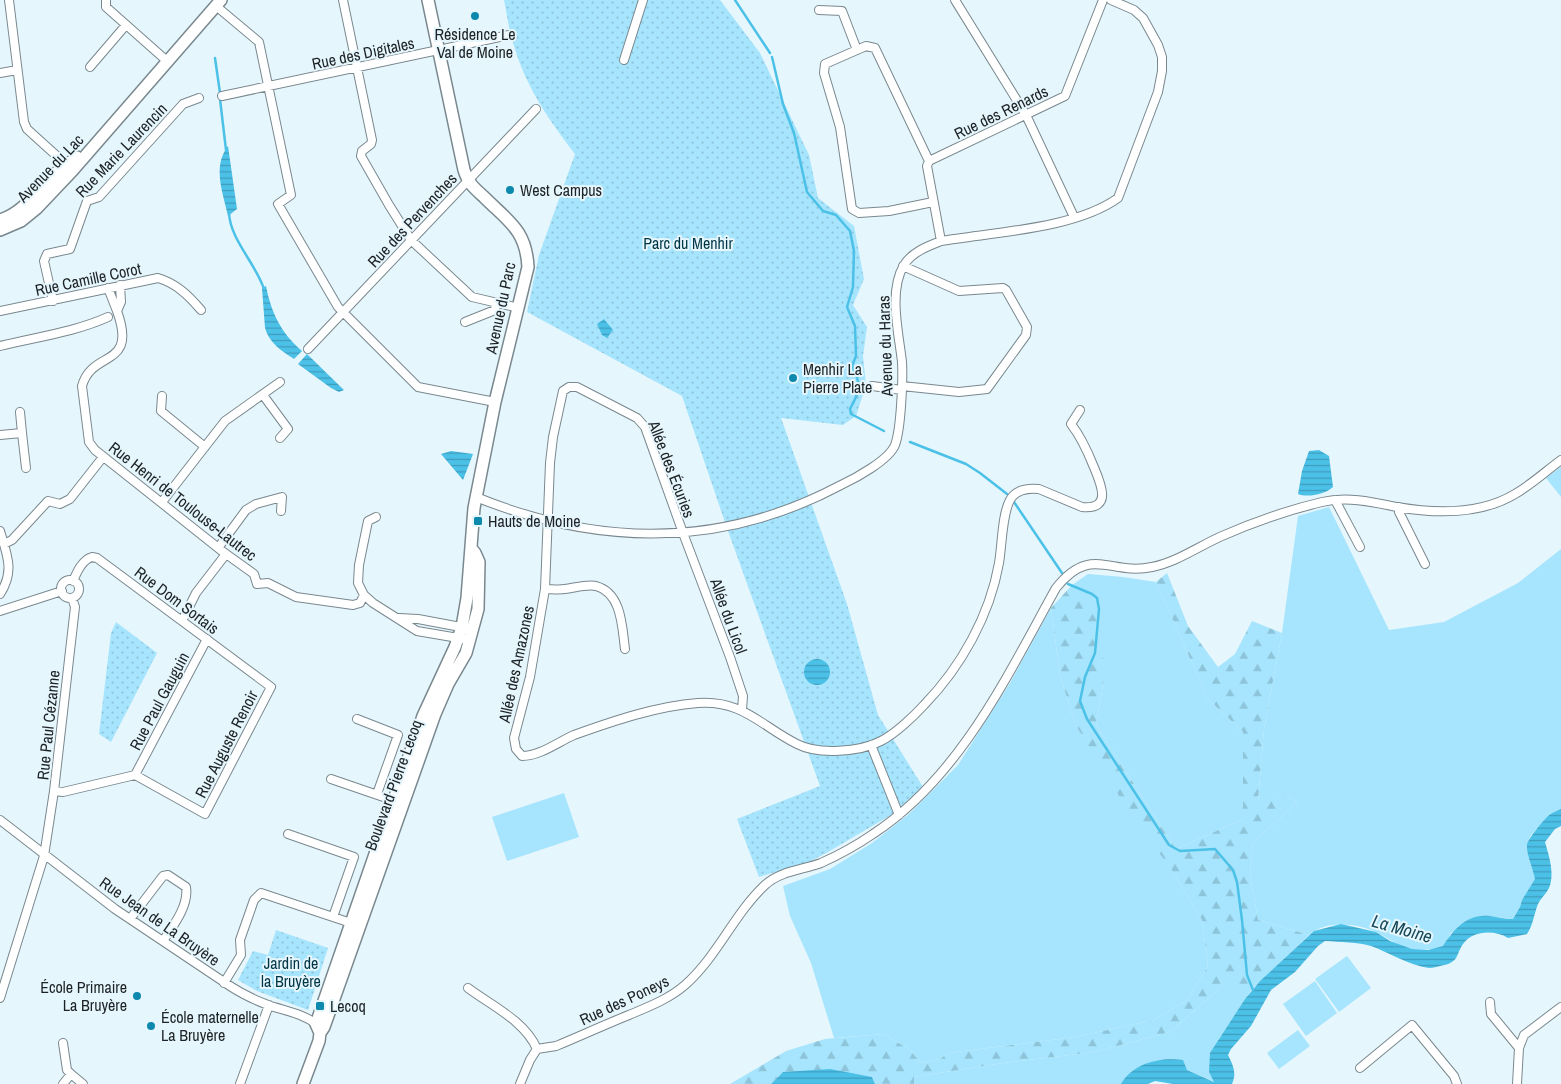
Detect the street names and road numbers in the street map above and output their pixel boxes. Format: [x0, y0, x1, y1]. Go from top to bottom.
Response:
street label: Rue des Digitales [310, 31, 416, 75]
street label: Rue des Renards [950, 80, 1052, 144]
street label: Rue Marie Laurencin [70, 98, 172, 202]
street label: Avenue du Lac [11, 129, 89, 208]
street label: Rue des Pervenches [362, 168, 462, 272]
street label: Rue Camille Corot [33, 257, 143, 301]
street label: Avenue du Parc [479, 260, 521, 357]
street label: Avenue du Haras [872, 295, 898, 398]
street label: Allée des Écuries [643, 416, 701, 521]
street label: Rue Henri de Toulouse-Lautrec [104, 436, 262, 566]
street label: Rue Dom Sortais [130, 561, 224, 639]
street label: Allée du Licol [705, 574, 753, 657]
street label: Allée des Amazones [493, 604, 539, 725]
street label: Rue Paul Gauguin [124, 648, 194, 754]
street label: Rue Paul Cézanne [31, 669, 65, 781]
street label: Rue Auguste Renoir [189, 686, 263, 802]
street label: Boulevard Pierre Lecoq [359, 716, 427, 854]
street label: Rue Jean de La Bruyère [95, 871, 225, 971]
street label: Rue des Poneys [576, 970, 672, 1030]

